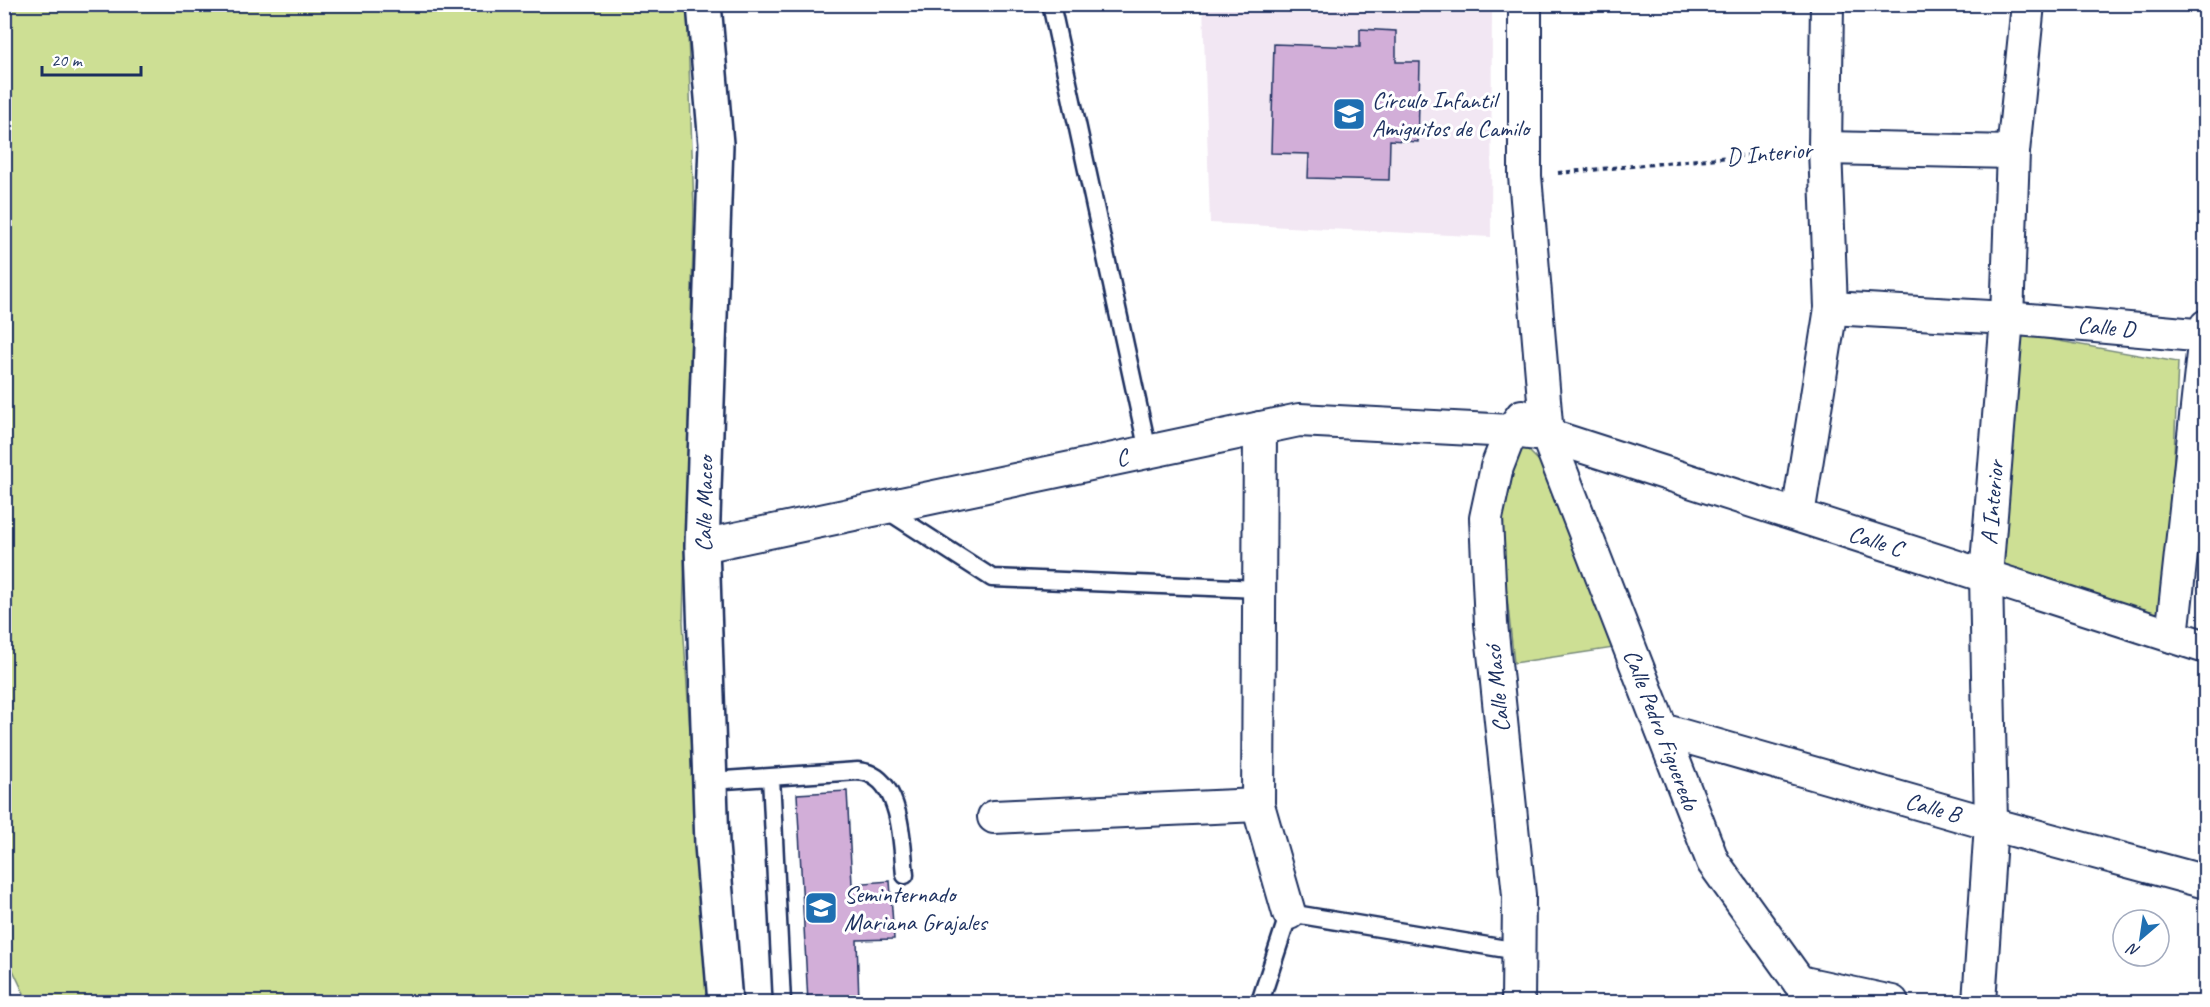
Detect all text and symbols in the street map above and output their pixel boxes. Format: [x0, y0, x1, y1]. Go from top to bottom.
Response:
scale bar [42, 39, 141, 77]
text: 20 m [51, 49, 84, 71]
place label: Círculo Infantil Amiguitos de Camilo [1372, 85, 1531, 143]
school or university icon: Círculo Infantil Amiguitos de Camilo [1331, 96, 1367, 132]
street label: D Interior [1725, 134, 1815, 172]
street label: Calle D [2076, 309, 2138, 345]
street label: C [1113, 441, 1133, 473]
street label: Calle Maceo [688, 453, 720, 552]
street label: A Interior [1974, 457, 2011, 546]
street label: Calle C [1845, 518, 1910, 565]
street label: Calle Masó [1477, 641, 1516, 734]
street label: Calle Pedro Figueredo [1617, 645, 1707, 816]
street label: Calle B [1902, 785, 1966, 830]
place label: Seminternado Mariana Grajales [844, 879, 988, 937]
school or university icon: Seminternado Mariana Grajales [803, 890, 839, 926]
north arrow [2111, 908, 2171, 968]
text: N [2122, 938, 2143, 961]

